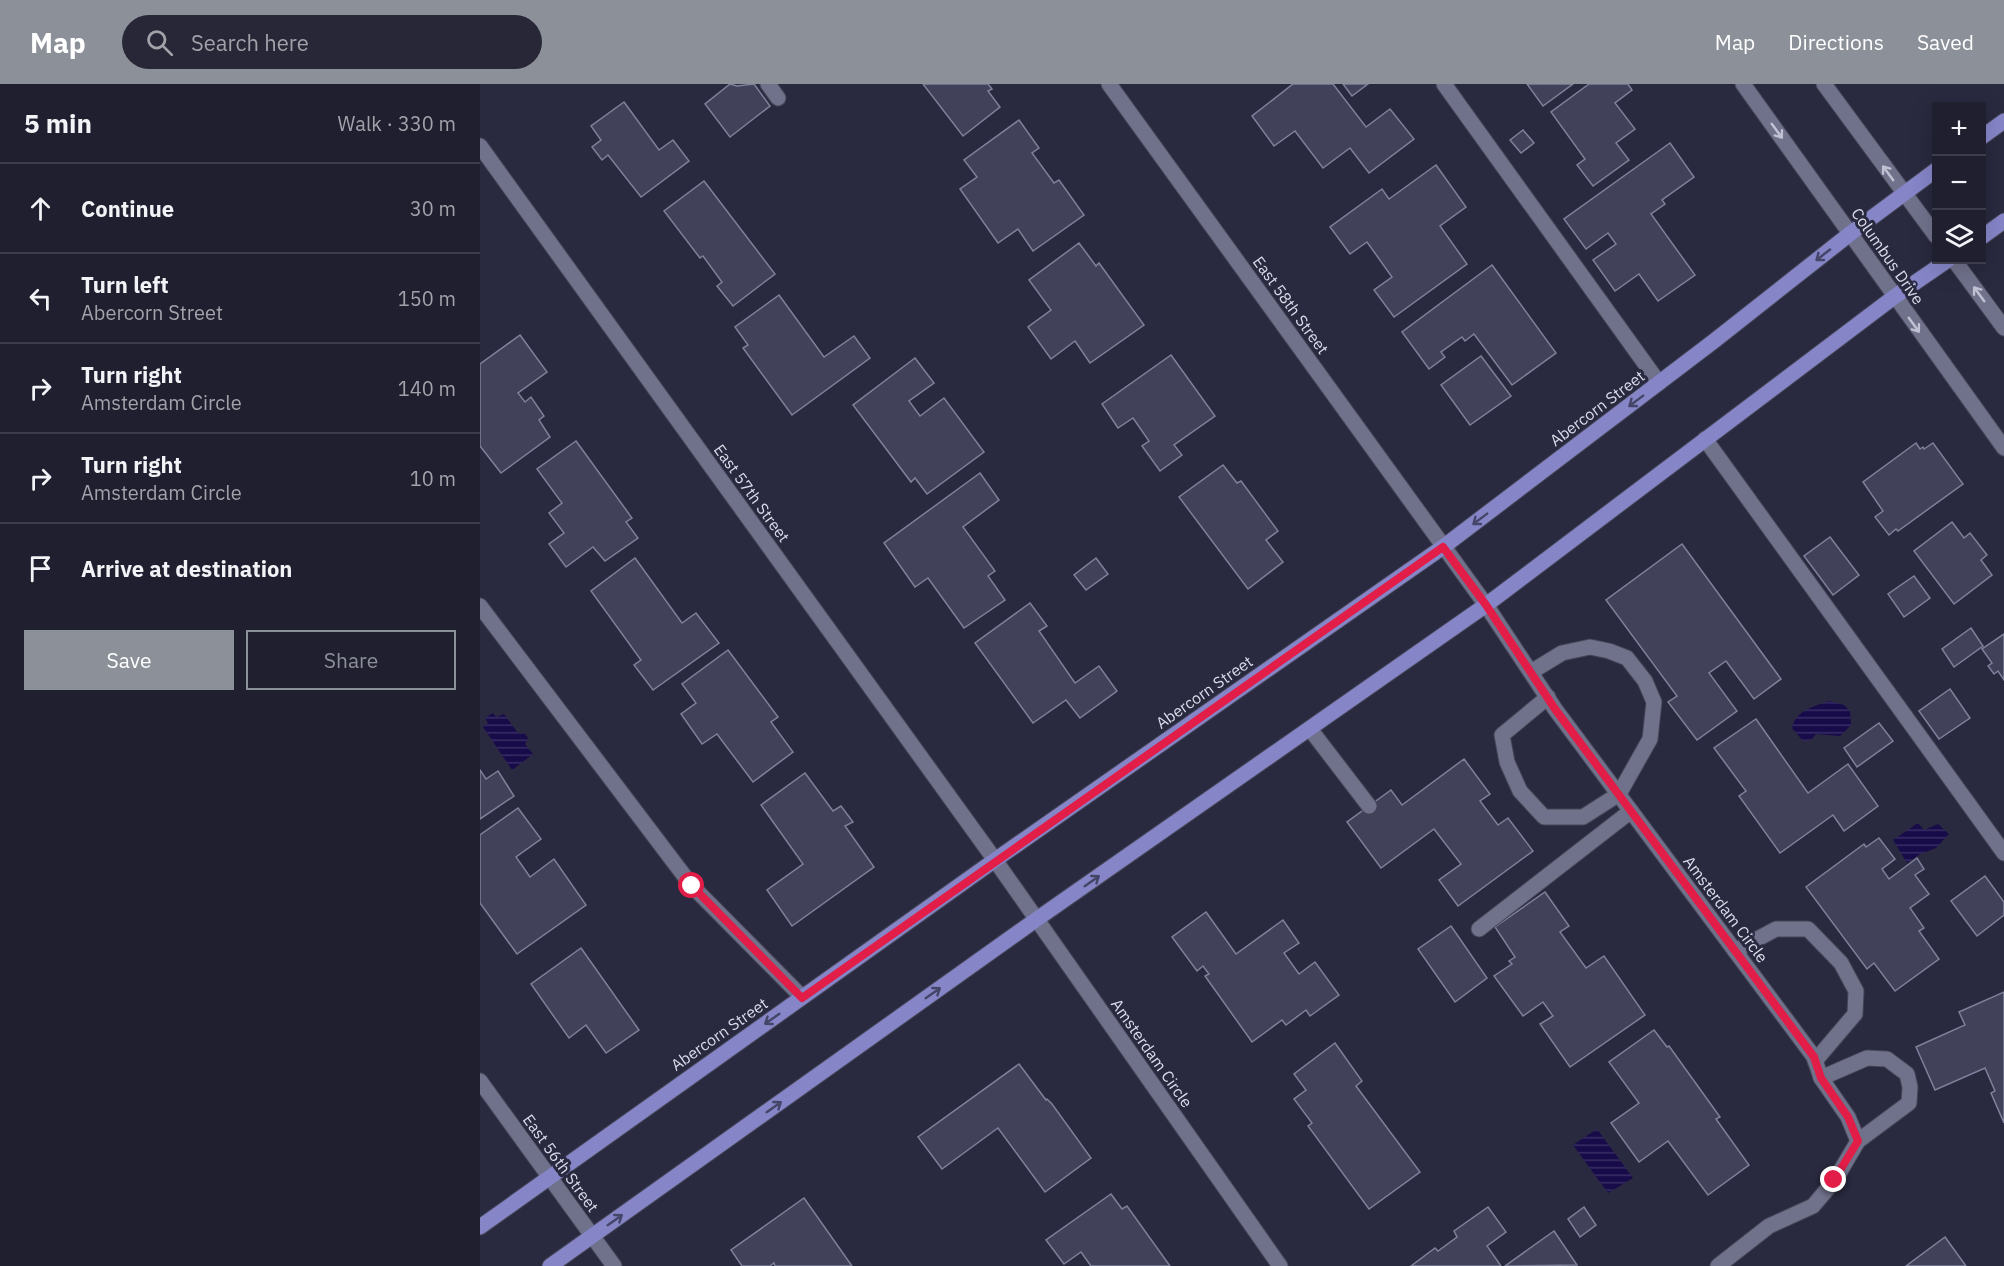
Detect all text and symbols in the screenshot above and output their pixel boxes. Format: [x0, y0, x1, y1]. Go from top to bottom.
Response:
search box [122, 15, 542, 69]
text: Map [30, 24, 86, 61]
icon: search [143, 26, 176, 59]
text: Search here [191, 28, 309, 57]
text: Map [1715, 28, 1755, 56]
text: Directions [1788, 28, 1884, 56]
text: Saved [1917, 28, 1974, 56]
map controls [1932, 102, 1986, 264]
button: + [1932, 102, 1986, 156]
text: 5 min [24, 106, 92, 140]
text: Walk · 330 m [338, 110, 456, 137]
one-way arrow [1771, 123, 1783, 139]
button: − [1932, 156, 1986, 210]
one-way arrow [1882, 166, 1894, 182]
icon: ahead [24, 192, 57, 225]
text: Continue [81, 194, 174, 223]
text: 30 m [410, 195, 456, 222]
street label: Columbus Drive [1847, 204, 1929, 308]
button: layers [1932, 210, 1986, 264]
one-way arrow [1815, 249, 1831, 262]
street label: East 58th Street [1249, 252, 1333, 358]
text: Turn left [81, 270, 169, 299]
icon: left [24, 282, 57, 315]
text: 150 m [398, 285, 456, 312]
one-way arrow [1973, 286, 1985, 302]
text: Abercorn Street [81, 299, 223, 326]
one-way arrow [1908, 316, 1920, 332]
text: Turn right [81, 360, 182, 389]
street label: Abercorn Street [1546, 366, 1648, 450]
icon: right [24, 372, 57, 405]
text: 140 m [398, 375, 456, 402]
text: Amsterdam Circle [81, 389, 242, 416]
one-way arrow [1628, 395, 1644, 408]
street label: East 57th Street [710, 440, 794, 546]
text: Turn right [81, 450, 182, 479]
icon: right [24, 462, 57, 495]
text: 10 m [410, 465, 456, 492]
text: Amsterdam Circle [81, 479, 242, 506]
one-way arrow [1472, 512, 1488, 525]
icon: arrive [24, 552, 57, 585]
text: Arrive at destination [81, 554, 292, 583]
button: Save [24, 630, 234, 690]
button: Share [246, 630, 456, 690]
street label: Abercorn Street [1152, 651, 1256, 733]
street label: Amsterdam Circle [1679, 852, 1773, 967]
route start [678, 872, 704, 898]
one-way arrow [1083, 875, 1099, 887]
one-way arrow [924, 987, 940, 999]
street label: Abercorn Street [667, 993, 771, 1075]
street label: Amsterdam Circle [1107, 995, 1197, 1112]
one-way arrow [764, 1013, 780, 1025]
one-way arrow [765, 1100, 781, 1113]
street label: East 56th Street [519, 1110, 603, 1216]
route end [1820, 1166, 1846, 1192]
one-way arrow [606, 1214, 622, 1226]

